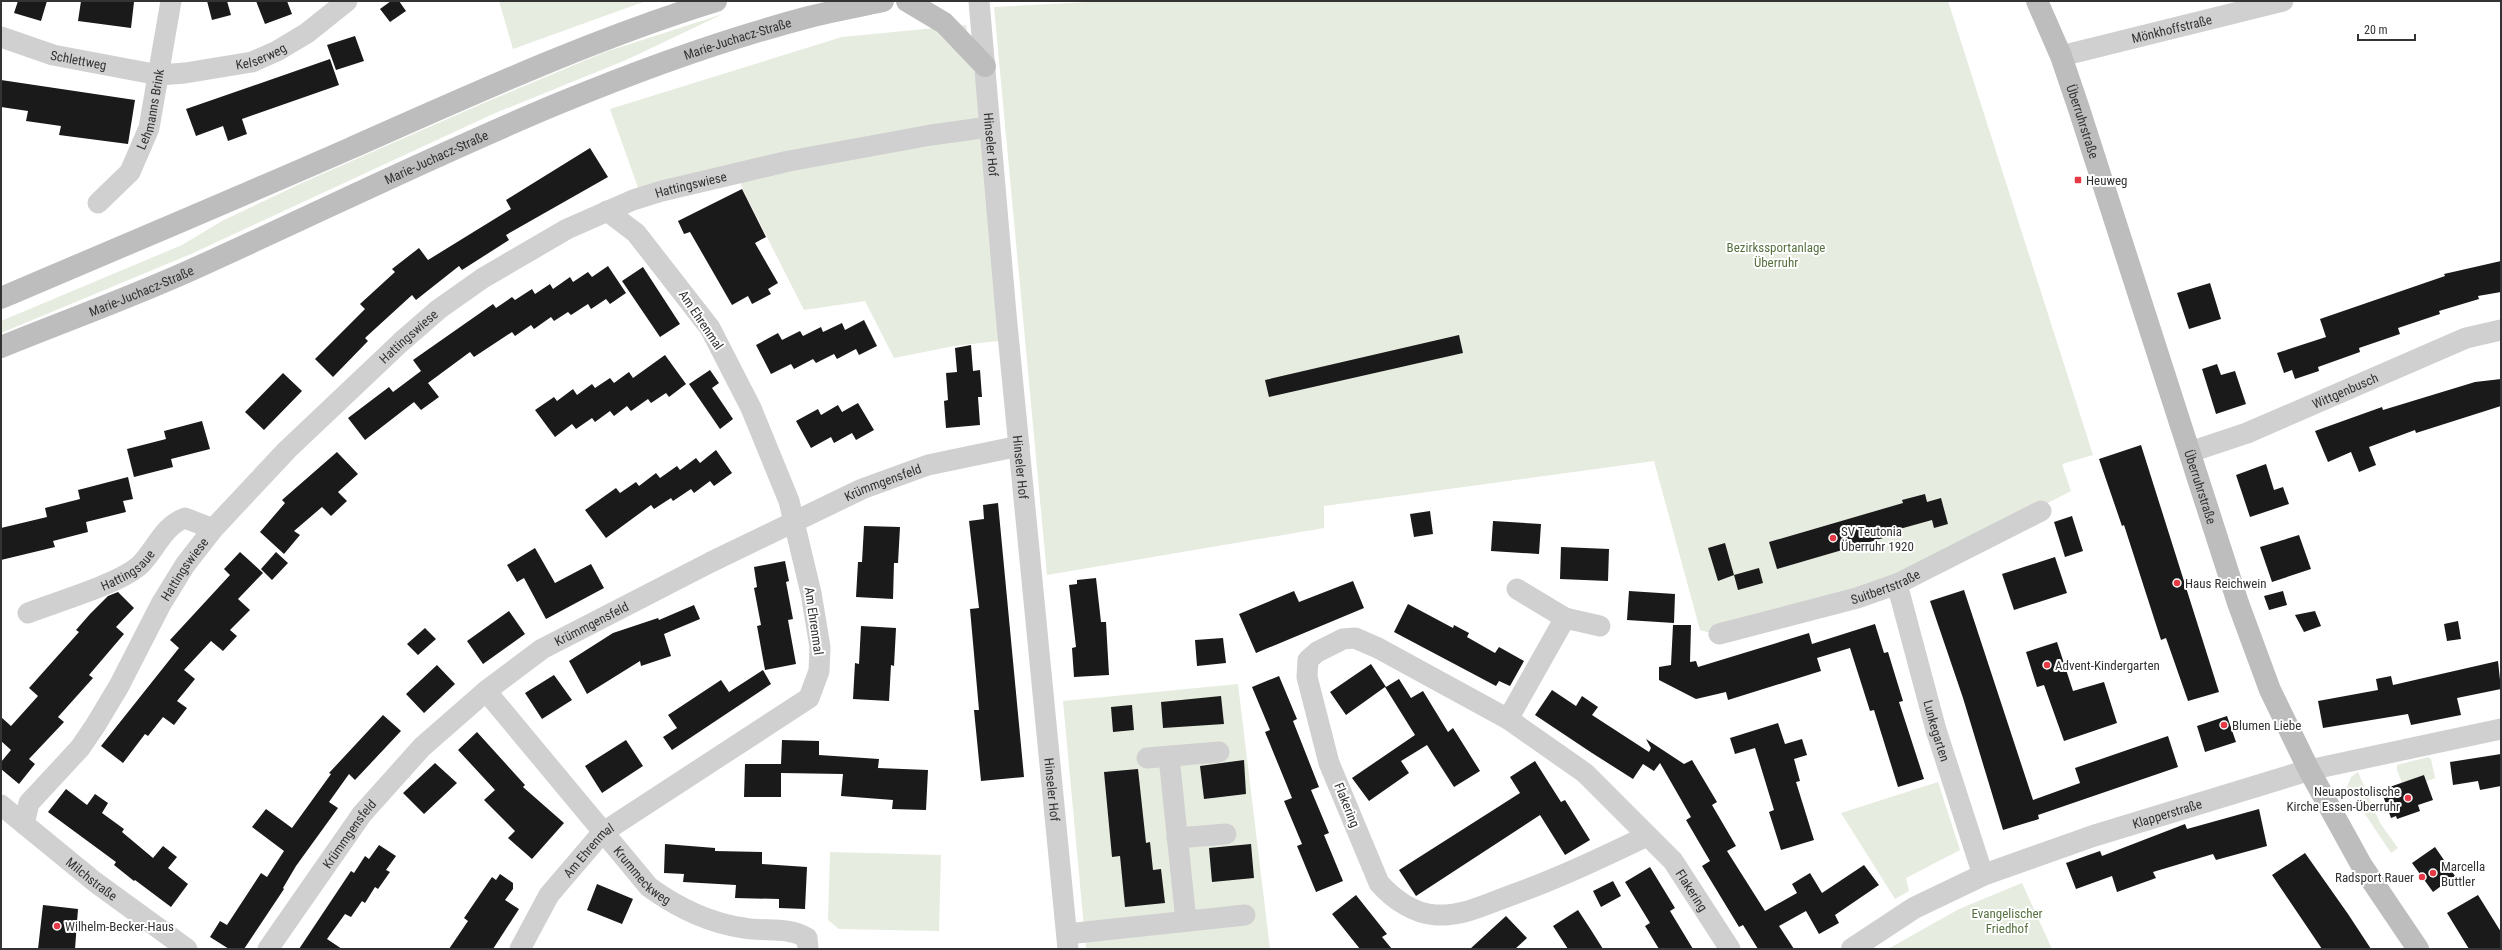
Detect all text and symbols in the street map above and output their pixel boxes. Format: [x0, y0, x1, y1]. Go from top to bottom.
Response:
street label: Mönkhoffstraße [2130, 11, 2213, 46]
street label: Marie-Juchacz-Straße [682, 15, 793, 62]
scale bar [2358, 16, 2415, 42]
text: 20 m [2364, 23, 2388, 37]
street label: Kelserweg [235, 40, 289, 72]
street label: Schlettweg [49, 47, 108, 72]
street label: Lehmanns Brink [133, 68, 167, 152]
street label: Überruhrstraße [2064, 82, 2102, 160]
street label: Hinseler Hof [981, 112, 1002, 177]
street label: Marie-Juchacz-Straße [382, 127, 490, 187]
street label: Hattingswiese [653, 169, 728, 200]
place label: Heuweg [2086, 173, 2127, 188]
marker: Heuweg [2073, 175, 2083, 185]
park label: Bezirkssportanlage Überruhr [1727, 240, 1825, 270]
street label: Marie-Juchacz-Straße [87, 262, 196, 319]
street label: Am Ehrenmal [676, 288, 726, 352]
street label: Hattingswiese [376, 306, 441, 366]
street label: Wittgenbusch [2310, 370, 2380, 411]
street label: Hinseler Hof [1010, 434, 1032, 500]
street label: Überruhrstraße [2182, 448, 2220, 526]
street label: Krümmgensfeld [842, 461, 923, 504]
place label: SV Teutonia Überruhr 1920 [1841, 524, 1914, 554]
marker: SV Teutonia Überruhr 1920 [1828, 533, 1838, 543]
street label: Hattingswiese [157, 534, 211, 603]
street label: Hattingsaue [98, 547, 157, 593]
street label: Suitbertstraße [1849, 566, 1922, 607]
place label: Haus Reichwein [2185, 576, 2267, 591]
marker: Haus Reichwein [2172, 578, 2182, 588]
street label: Am Ehrenmal [802, 586, 826, 656]
street label: Krümmgensfeld [552, 598, 631, 649]
place label: Advent-Kindergarten [2055, 658, 2160, 673]
marker: Advent-Kindergarten [2042, 660, 2052, 670]
street label: Lunkegarten [1921, 698, 1953, 763]
place label: Blumen Liebe [2232, 718, 2301, 733]
marker: Blumen Liebe [2219, 720, 2229, 730]
street label: Hinseler Hof [1042, 757, 1063, 822]
street label: Flakering [1331, 780, 1363, 830]
place label: Neuapostolische Kirche Essen-Überruhr [2287, 784, 2400, 814]
marker: Neuapostolische Kirche Essen-Überruhr [2403, 793, 2413, 803]
street label: Krümmgensfeld [319, 796, 379, 871]
street label: Klapperstraße [2131, 796, 2204, 831]
street label: Am Ehrenmal [560, 820, 616, 880]
street label: Krummeckweg [611, 843, 674, 907]
street label: Milchstraße [63, 854, 120, 903]
place label: Marcella Buttler [2441, 859, 2485, 889]
street label: Flakering [1673, 866, 1711, 914]
marker: Marcella Buttler [2428, 868, 2438, 878]
place label: Radsport Rauer [2335, 870, 2414, 885]
marker: Radsport Rauer [2417, 872, 2427, 882]
park label: Evangelischer Friedhof [1971, 906, 2043, 936]
place label: Wilhelm-Becker-Haus [65, 919, 174, 934]
marker: Wilhelm-Becker-Haus [52, 921, 62, 931]

